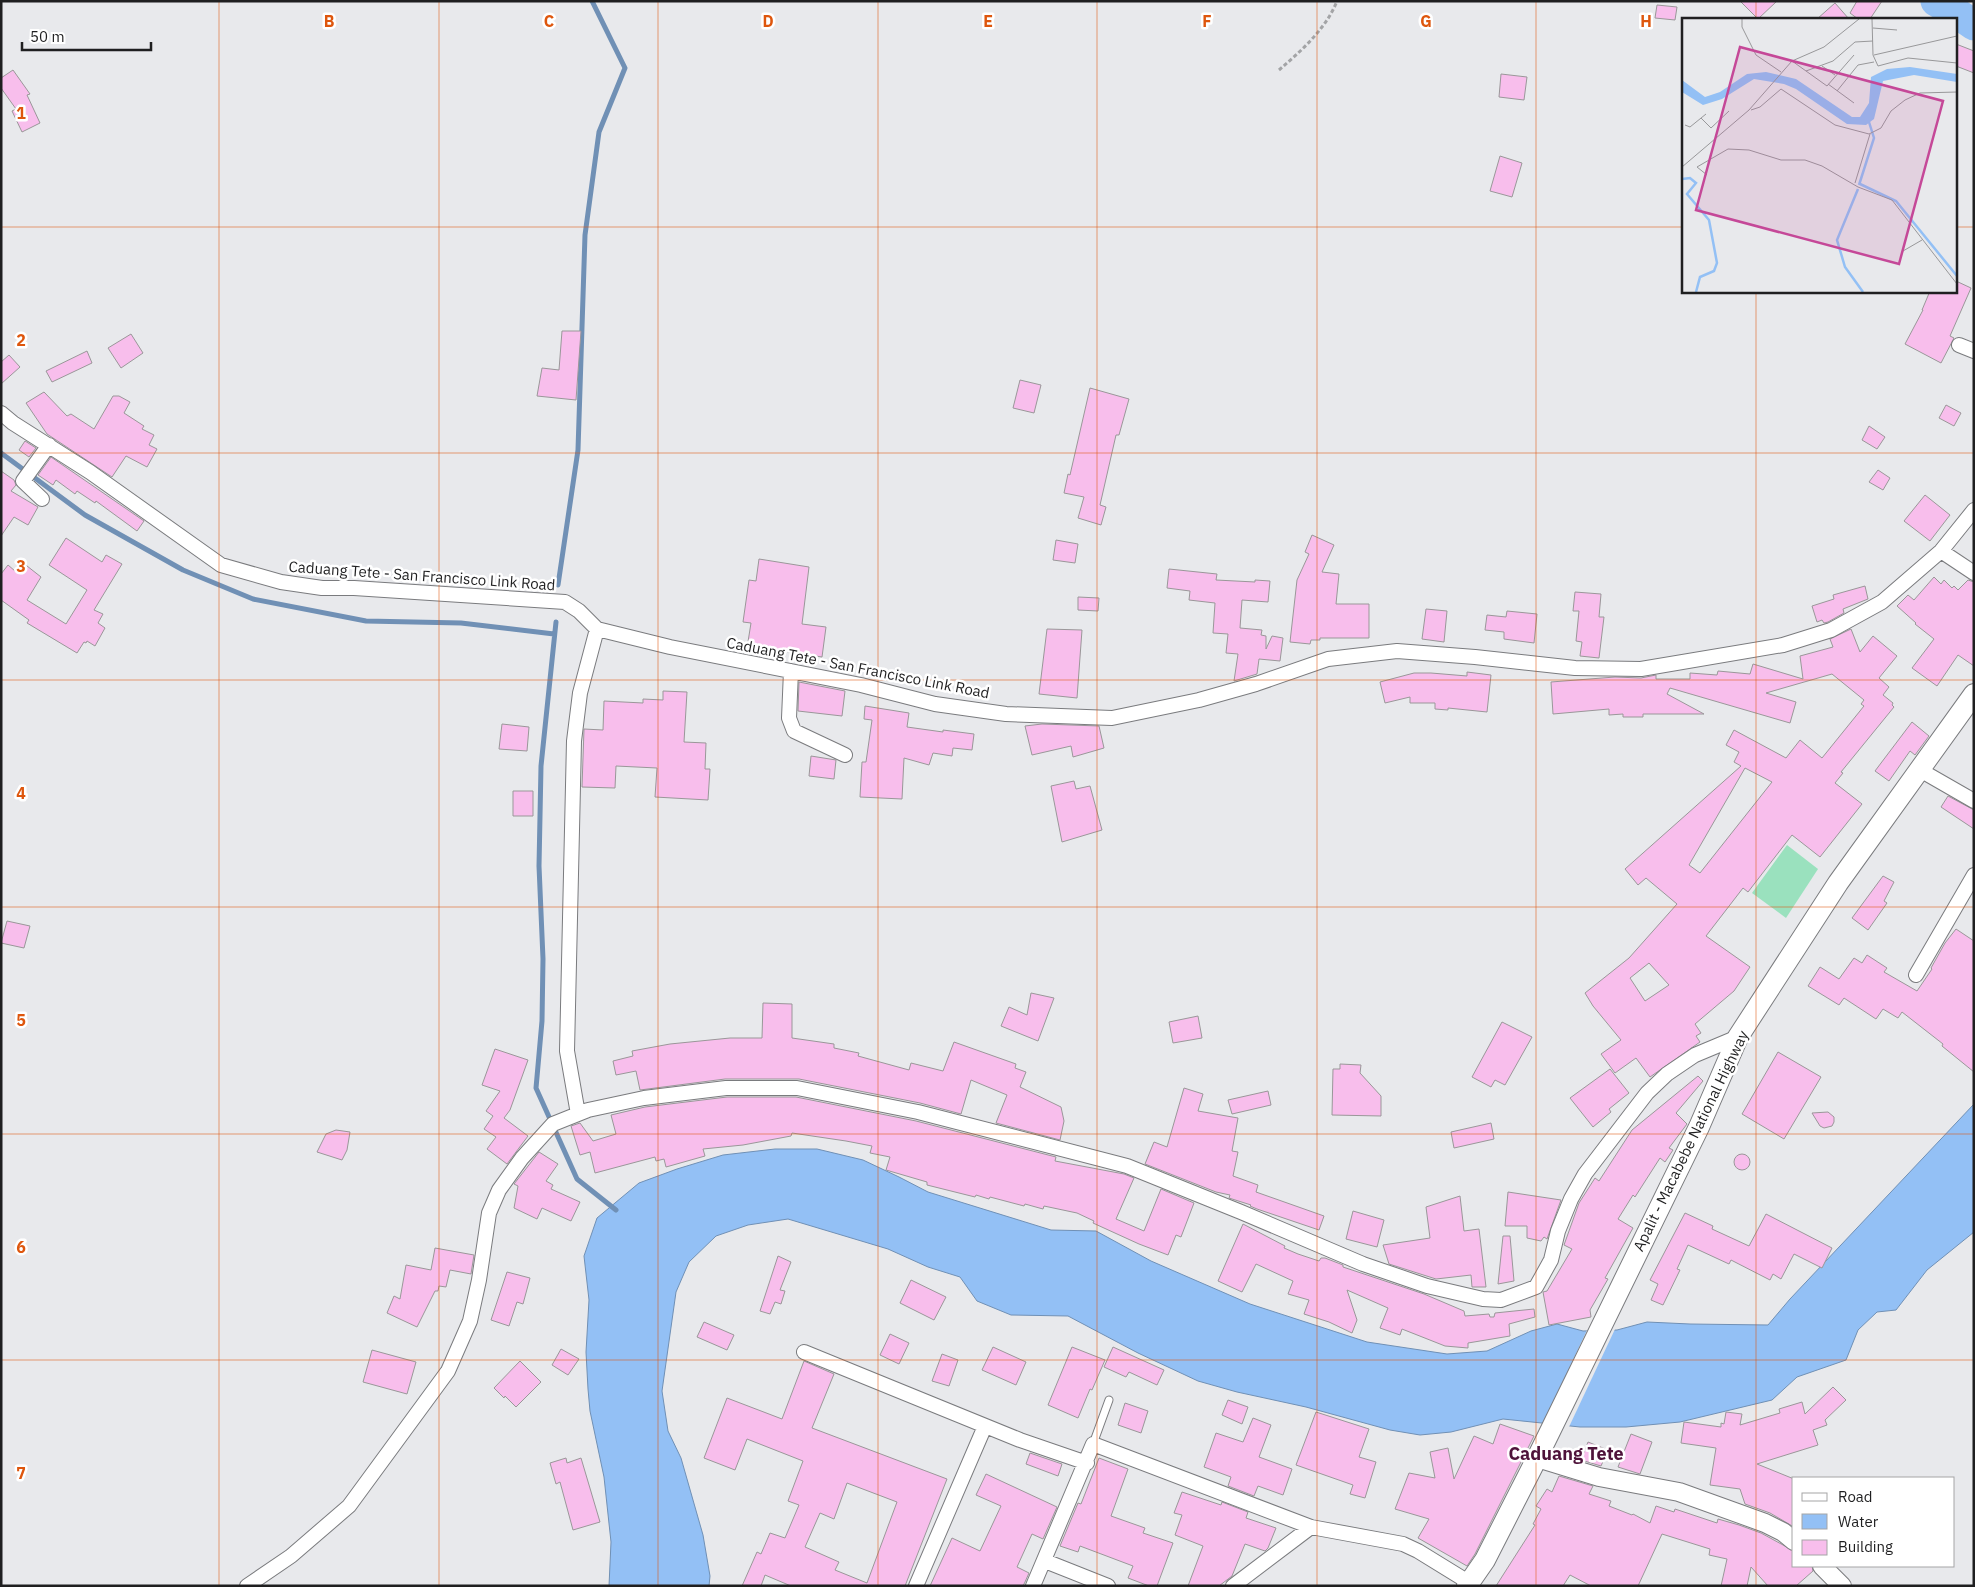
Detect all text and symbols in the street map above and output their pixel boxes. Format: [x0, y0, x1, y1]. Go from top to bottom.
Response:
text: B [324, 11, 335, 31]
text: C [544, 11, 554, 31]
text: D [762, 11, 774, 31]
text: E [983, 11, 993, 31]
text: F [1202, 11, 1212, 31]
text: G [1420, 11, 1432, 31]
text: H [1640, 11, 1652, 31]
inset map [1682, 18, 1958, 292]
scale bar [22, 20, 151, 52]
text: 50 m [30, 27, 65, 46]
text: 1 [16, 103, 26, 123]
text: 2 [16, 330, 26, 350]
text: 3 [16, 556, 26, 576]
street label: Caduang Tete - San Francisco Link Road [288, 557, 556, 594]
street label: Caduang Tete - San Francisco Link Road [725, 633, 991, 702]
text: 4 [16, 783, 26, 803]
text: 5 [16, 1010, 26, 1030]
street label: Apalit - Macabebe National Highway [1629, 1027, 1753, 1254]
text: 6 [16, 1237, 26, 1257]
district label: Caduang Tete [1508, 1442, 1624, 1465]
text: 7 [16, 1463, 26, 1483]
legend [1792, 1477, 1955, 1567]
text: Road [1838, 1487, 1873, 1506]
text: Water [1838, 1512, 1879, 1531]
text: Building [1838, 1537, 1893, 1556]

